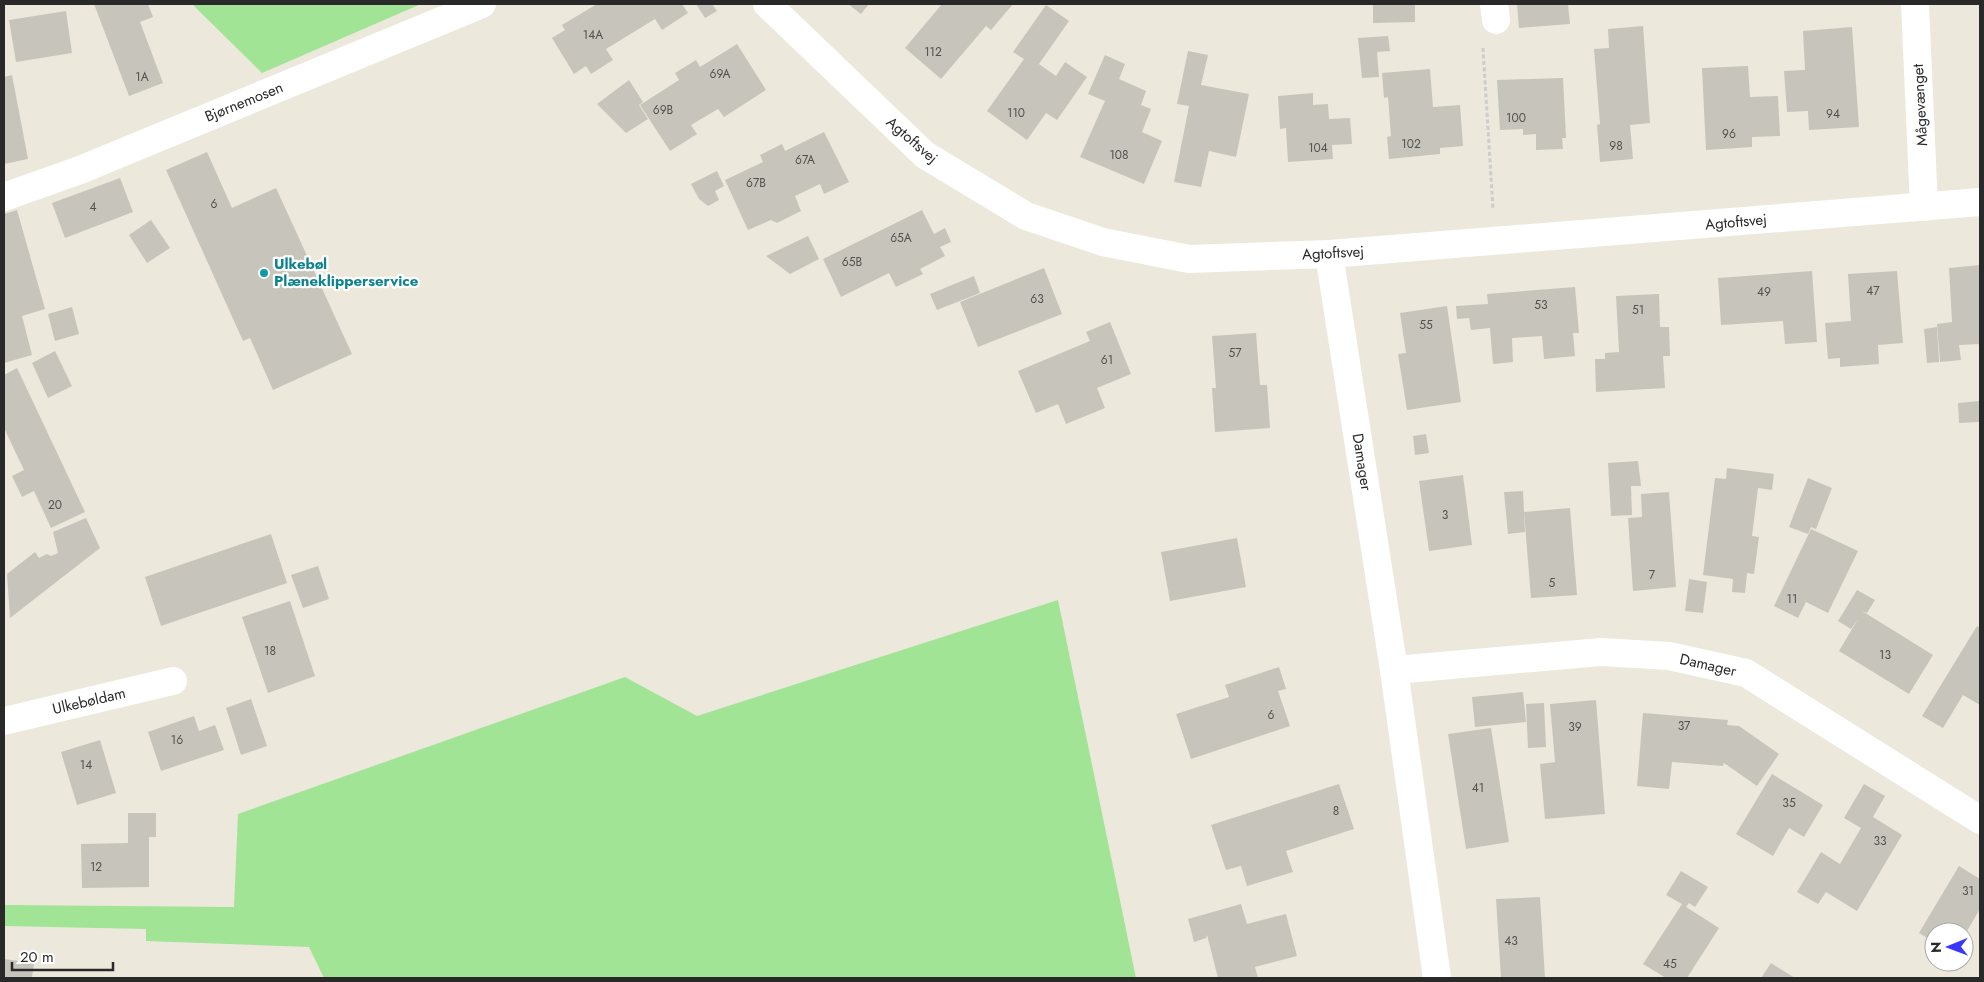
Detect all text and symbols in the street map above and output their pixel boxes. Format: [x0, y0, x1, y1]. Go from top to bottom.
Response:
house number: 14A [583, 26, 603, 44]
house number: 112 [924, 43, 942, 61]
street label: Mågevænget [1907, 63, 1933, 147]
house number: 69A [710, 65, 731, 83]
house number: 1A [135, 68, 149, 86]
street label: Bjørnemosen [202, 76, 286, 128]
house number: 69B [653, 101, 674, 119]
house number: 110 [1007, 104, 1025, 122]
house number: 94 [1826, 105, 1840, 123]
house number: 100 [1506, 109, 1526, 127]
street label: Agtoftsvej [881, 111, 943, 169]
house number: 96 [1722, 125, 1736, 143]
house number: 102 [1401, 135, 1421, 153]
house number: 98 [1609, 137, 1623, 155]
house number: 104 [1308, 139, 1328, 157]
house number: 108 [1109, 146, 1129, 164]
house number: 67A [795, 151, 815, 169]
house number: 67B [746, 174, 766, 192]
house number: 6 [211, 195, 218, 213]
house number: 4 [90, 198, 97, 216]
street label: Agtoftsvej [1704, 208, 1768, 236]
house number: 65A [890, 229, 912, 247]
street label: Agtoftsvej [1301, 240, 1365, 266]
place label: Ulkebøl Plæneklipperservice [274, 253, 419, 292]
house number: 65B [842, 253, 862, 271]
marker: Ulkebøl Plæneklipperservice [258, 267, 270, 279]
house number: 47 [1866, 282, 1880, 300]
house number: 49 [1757, 283, 1771, 301]
house number: 63 [1030, 290, 1044, 308]
house number: 53 [1534, 296, 1548, 314]
house number: 51 [1632, 301, 1644, 319]
house number: 55 [1419, 316, 1433, 334]
house number: 57 [1228, 344, 1242, 362]
house number: 61 [1101, 351, 1113, 369]
street label: Damager [1347, 432, 1378, 493]
house number: 20 [48, 496, 62, 514]
house number: 3 [1442, 506, 1449, 524]
house number: 7 [1649, 566, 1656, 584]
house number: 5 [1549, 574, 1556, 592]
house number: 11 [1787, 590, 1797, 608]
house number: 18 [264, 642, 276, 660]
house number: 13 [1879, 646, 1891, 664]
street label: Damager [1677, 648, 1739, 682]
street label: Ulkebøldam [50, 682, 128, 720]
house number: 6 [1268, 706, 1275, 724]
house number: 37 [1678, 717, 1691, 735]
house number: 39 [1568, 718, 1582, 736]
house number: 16 [171, 731, 183, 749]
house number: 14 [80, 756, 92, 774]
house number: 41 [1472, 779, 1484, 797]
house number: 35 [1782, 794, 1796, 812]
house number: 8 [1333, 802, 1339, 820]
house number: 33 [1873, 832, 1887, 850]
house number: 12 [90, 858, 102, 876]
house number: 31 [1962, 882, 1974, 900]
north arrow [1924, 922, 1974, 972]
house number: 43 [1504, 932, 1518, 950]
scale bar [12, 940, 114, 972]
text: N [1926, 941, 1946, 953]
text: 20 m [20, 946, 54, 968]
house number: 45 [1663, 955, 1677, 973]

